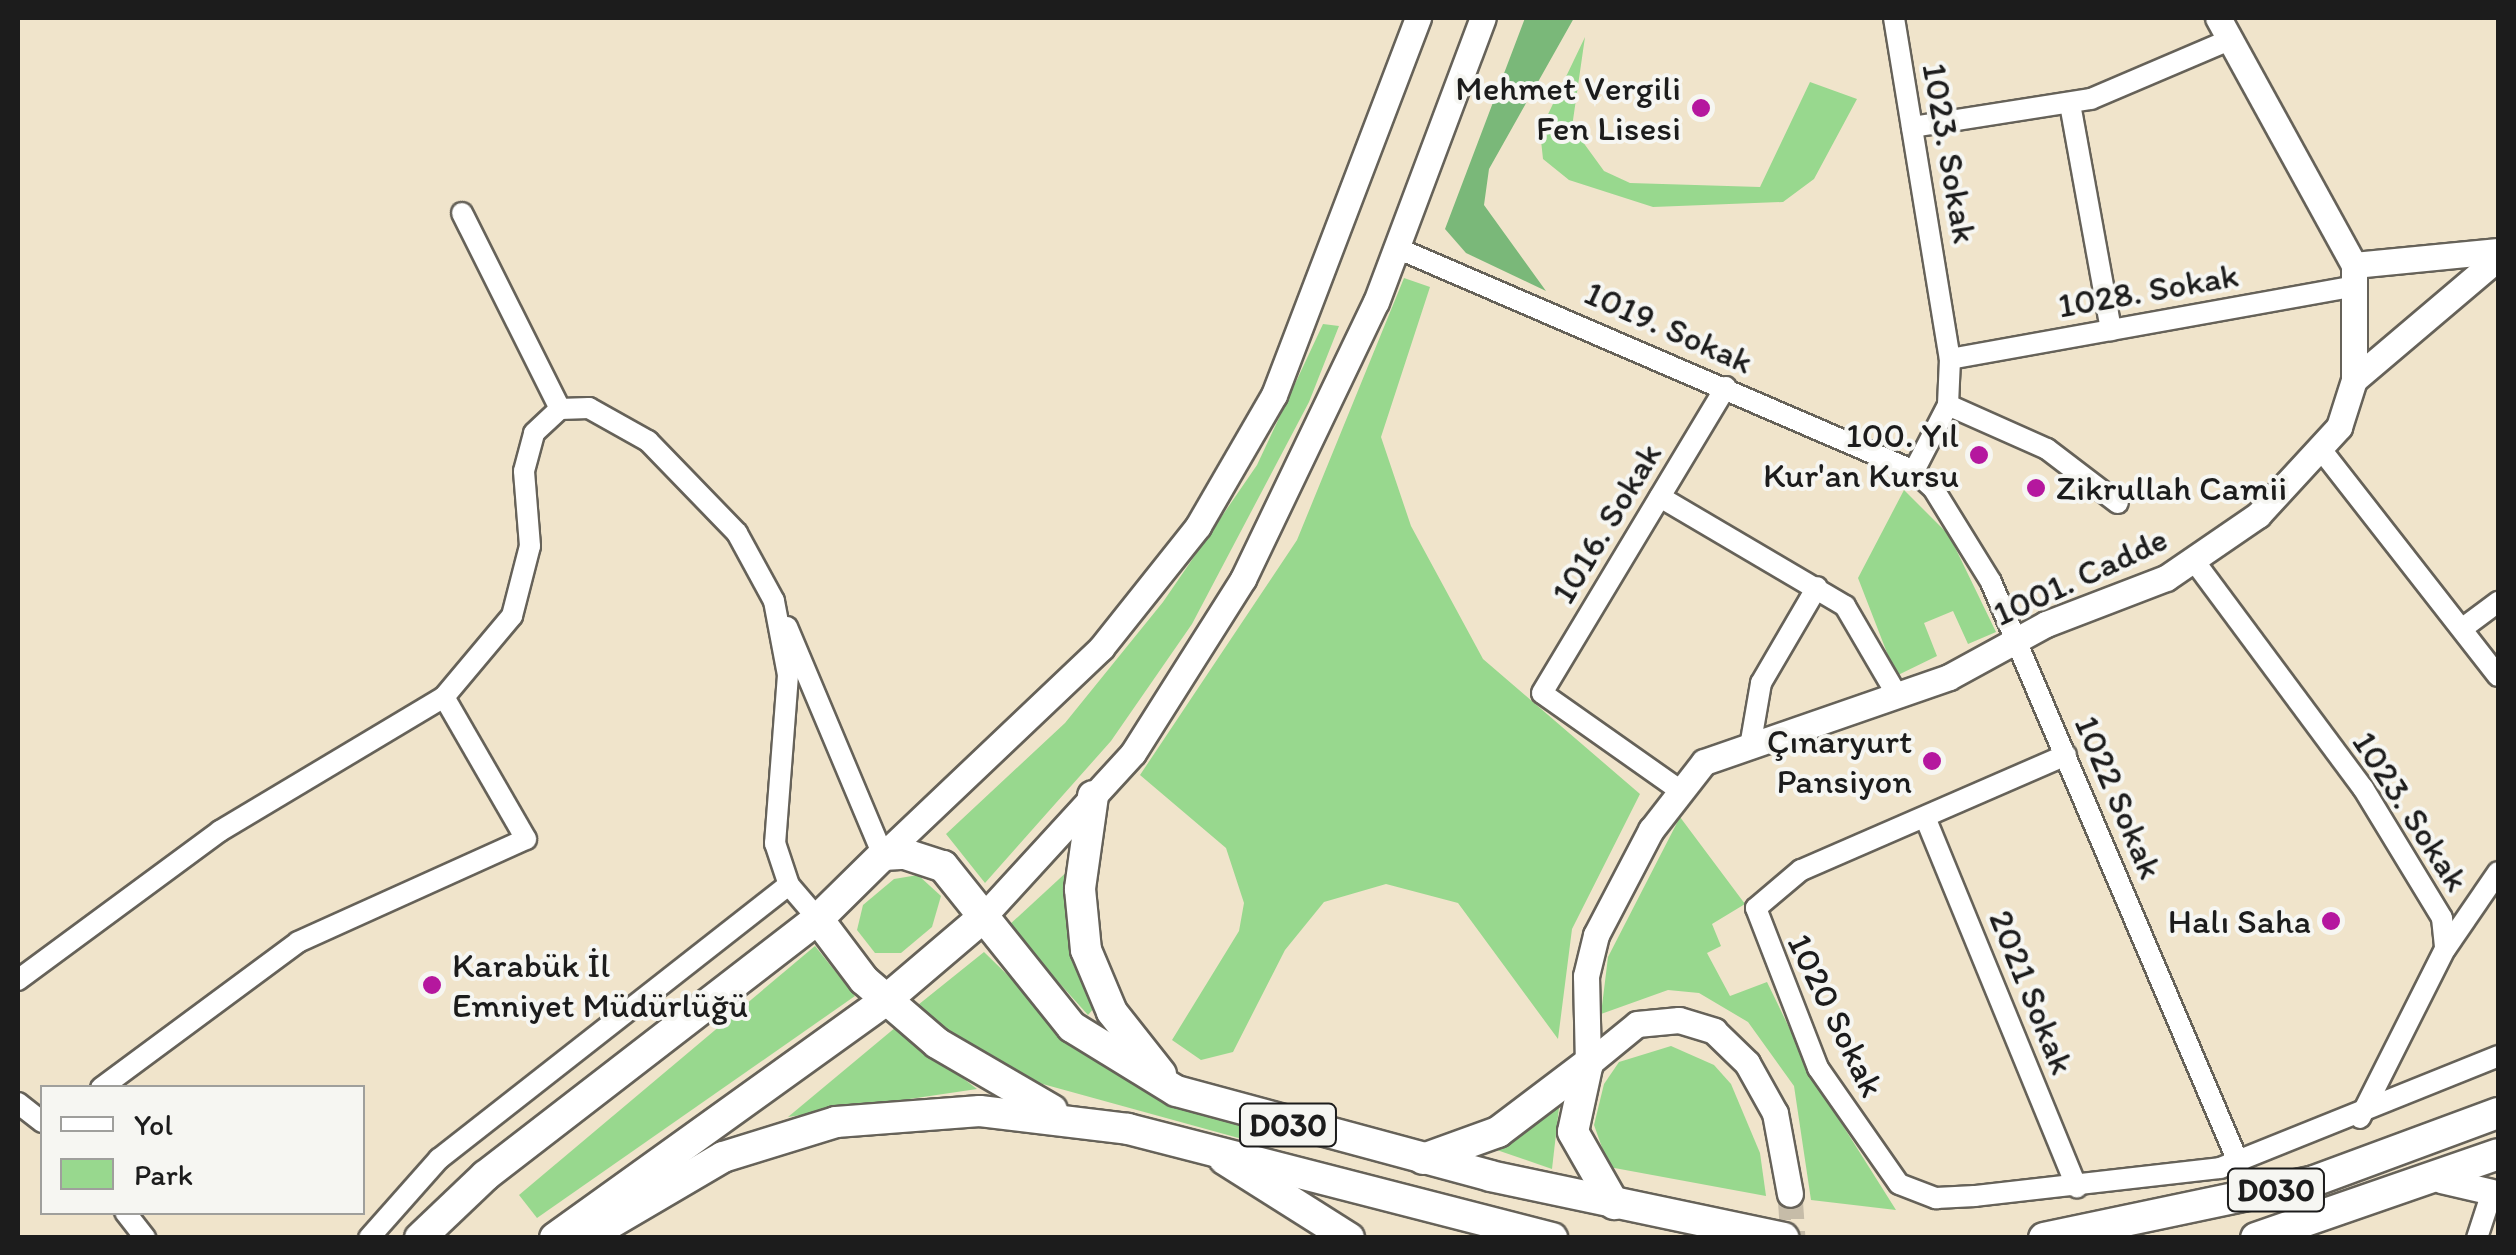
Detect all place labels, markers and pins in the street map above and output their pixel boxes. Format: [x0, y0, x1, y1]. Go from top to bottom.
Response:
place label: Mehmet Vergili Fen Lisesi [1457, 67, 1681, 149]
marker: Mehmet Vergili Fen Lisesi [1690, 97, 1712, 119]
place label: 100. Yıl Kur'an Kursu [1764, 414, 1959, 496]
marker: 100. Yıl Kur'an Kursu [1968, 444, 1990, 466]
place label: Zikrullah Camii [2056, 467, 2287, 509]
marker: Zikrullah Camii [2025, 477, 2047, 499]
place label: Çınaryurt Pansiyon [1767, 720, 1912, 802]
marker: Çınaryurt Pansiyon [1921, 750, 1943, 772]
place label: Halı Saha [2168, 900, 2311, 942]
marker: Halı Saha [2320, 910, 2342, 932]
place label: Karabük İl Emniyet Müdürlüğü [452, 944, 748, 1026]
marker: Karabük İl Emniyet Müdürlüğü [421, 974, 443, 996]

